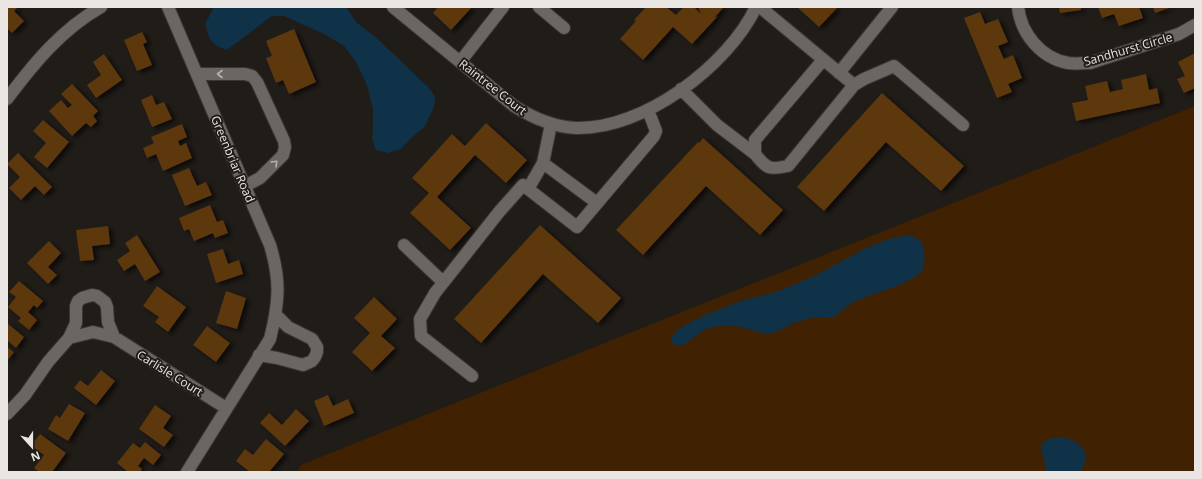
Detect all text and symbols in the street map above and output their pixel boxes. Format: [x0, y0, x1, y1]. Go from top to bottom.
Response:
street label: Sandhurst Circle [1082, 28, 1175, 70]
street label: Raintree Court [456, 55, 530, 119]
one-way arrow [217, 70, 223, 78]
street label: Greenbriar Road [207, 113, 259, 205]
one-way arrow [270, 160, 278, 168]
street label: Carlisle Court [134, 346, 206, 400]
north arrow [12, 427, 52, 467]
text: N [29, 448, 43, 465]

